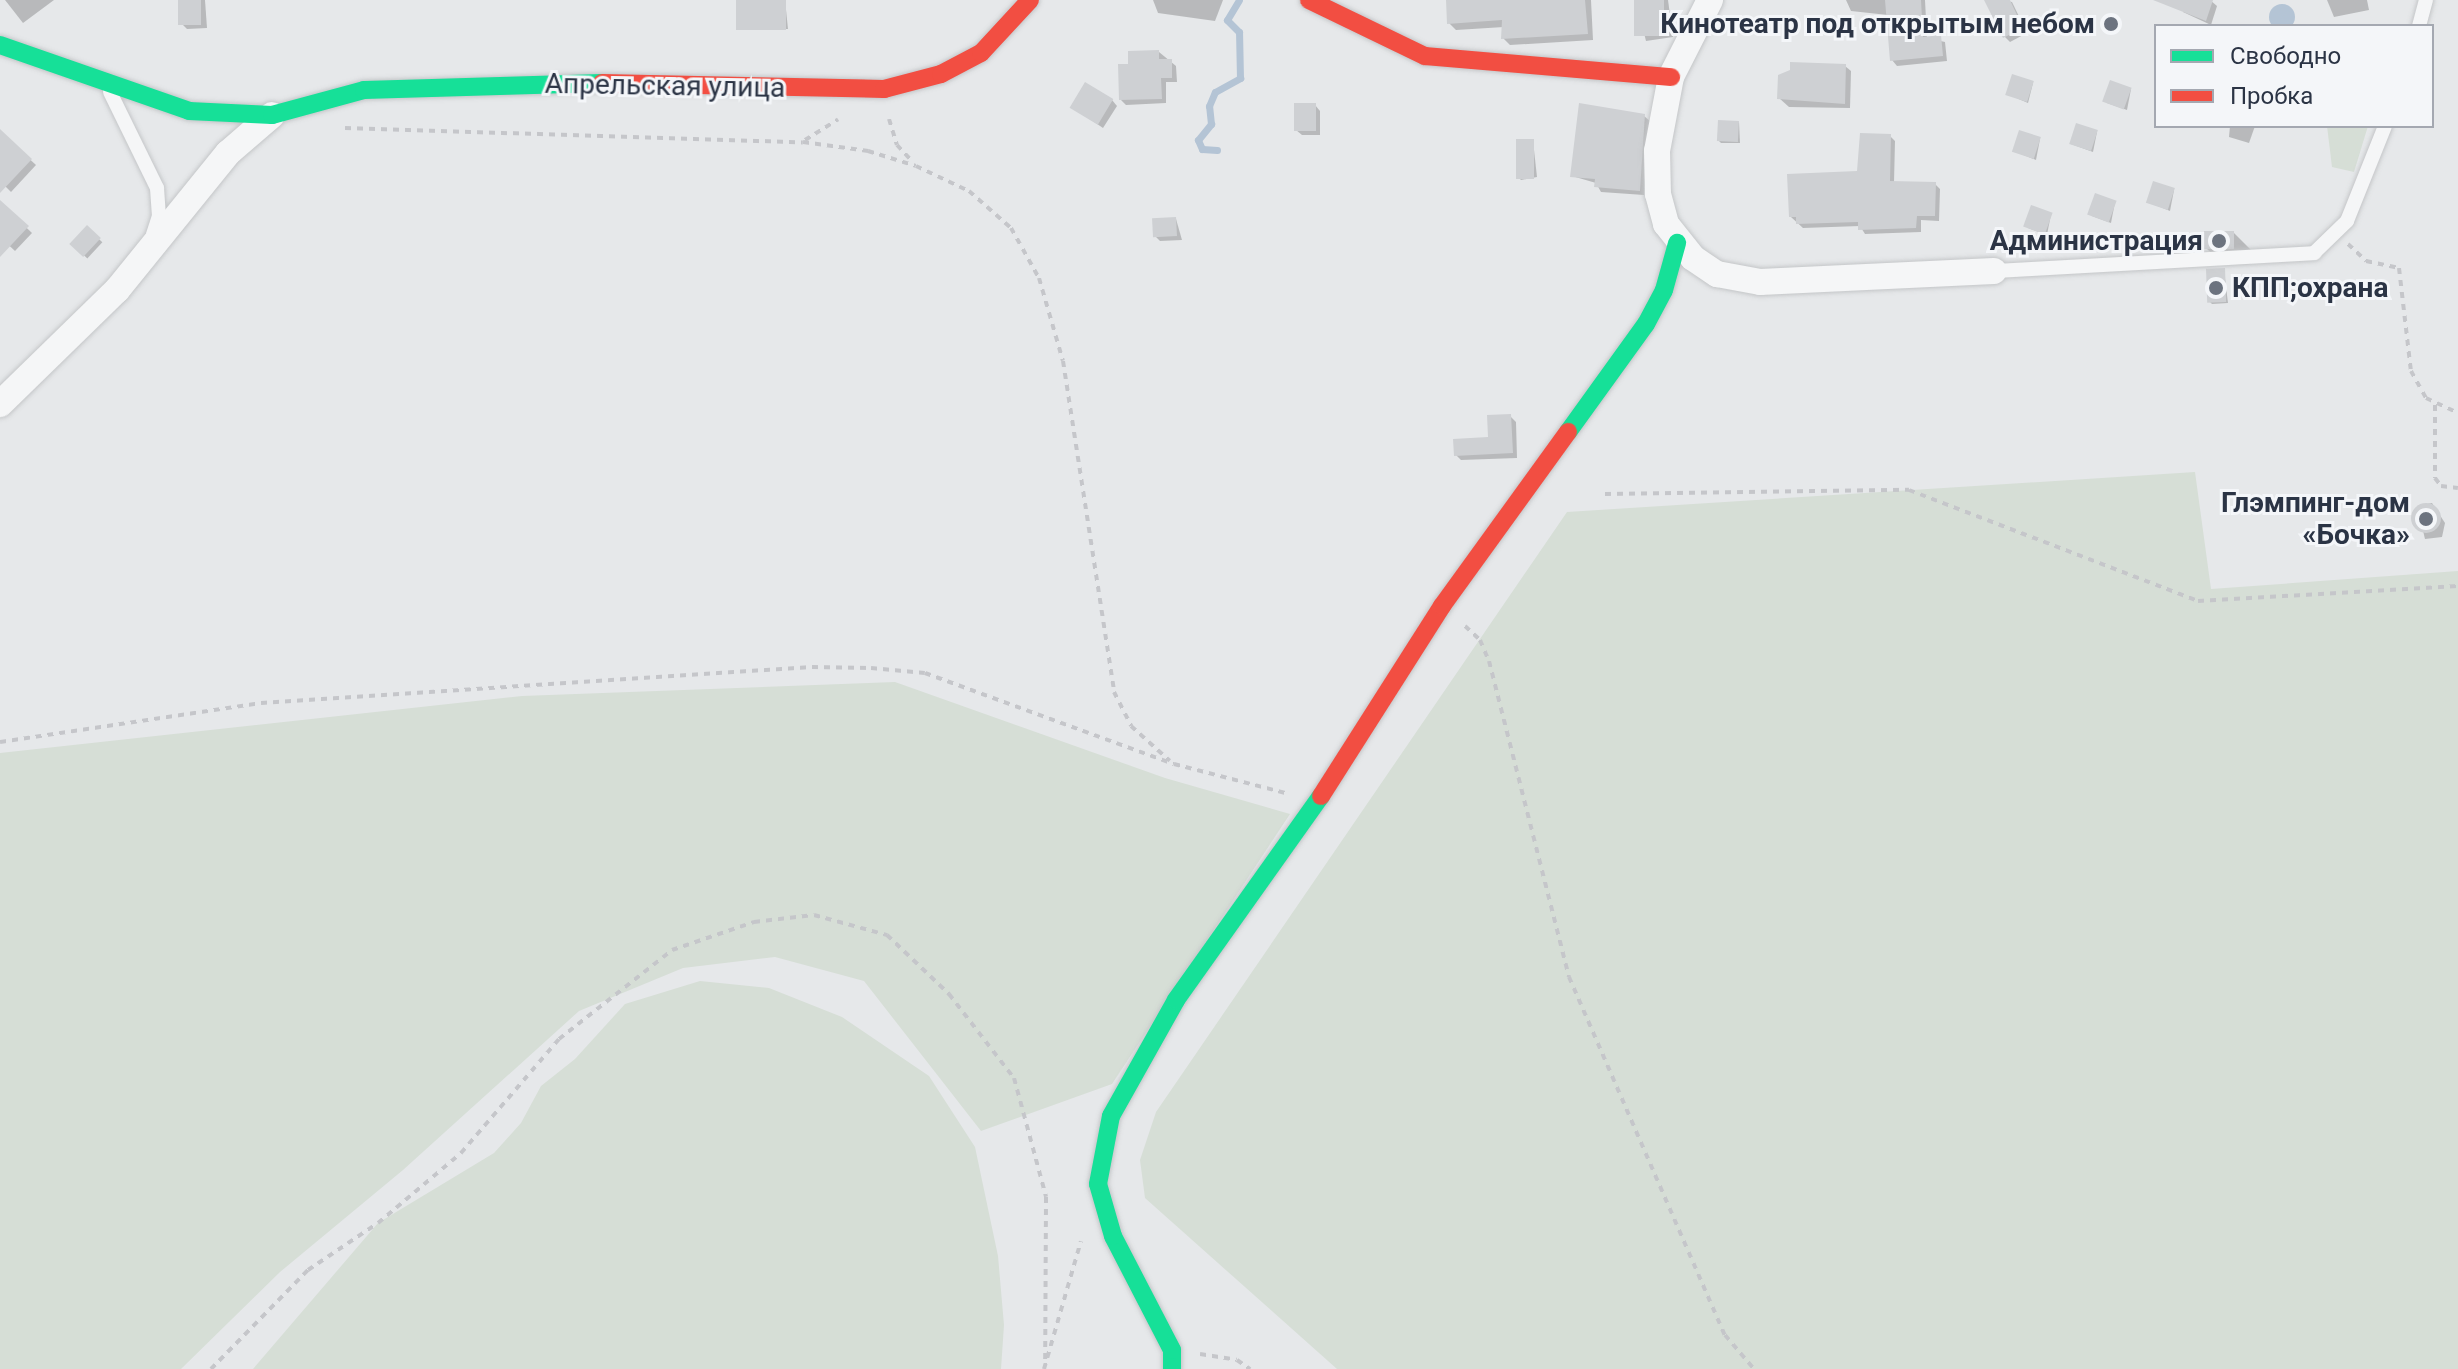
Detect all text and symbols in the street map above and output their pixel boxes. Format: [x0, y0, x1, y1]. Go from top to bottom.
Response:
place label: Кинотеатр под открытым небом [1660, 7, 2095, 41]
marker: Кинотеатр под открытым небом [2102, 15, 2120, 33]
legend [2154, 24, 2434, 128]
text: Свободно [2230, 42, 2341, 70]
street label: Апрельская улица [544, 67, 786, 105]
text: Пробка [2230, 82, 2313, 110]
place label: Администрация [1990, 224, 2203, 258]
marker: Администрация [2210, 232, 2228, 250]
place label: КПП;охрана [2232, 271, 2388, 305]
marker: КПП;охрана [2207, 279, 2225, 297]
place label: Глэмпинг-дом «Бочка» [2221, 486, 2410, 552]
marker: Глэмпинг-дом «Бочка» [2417, 510, 2435, 528]

